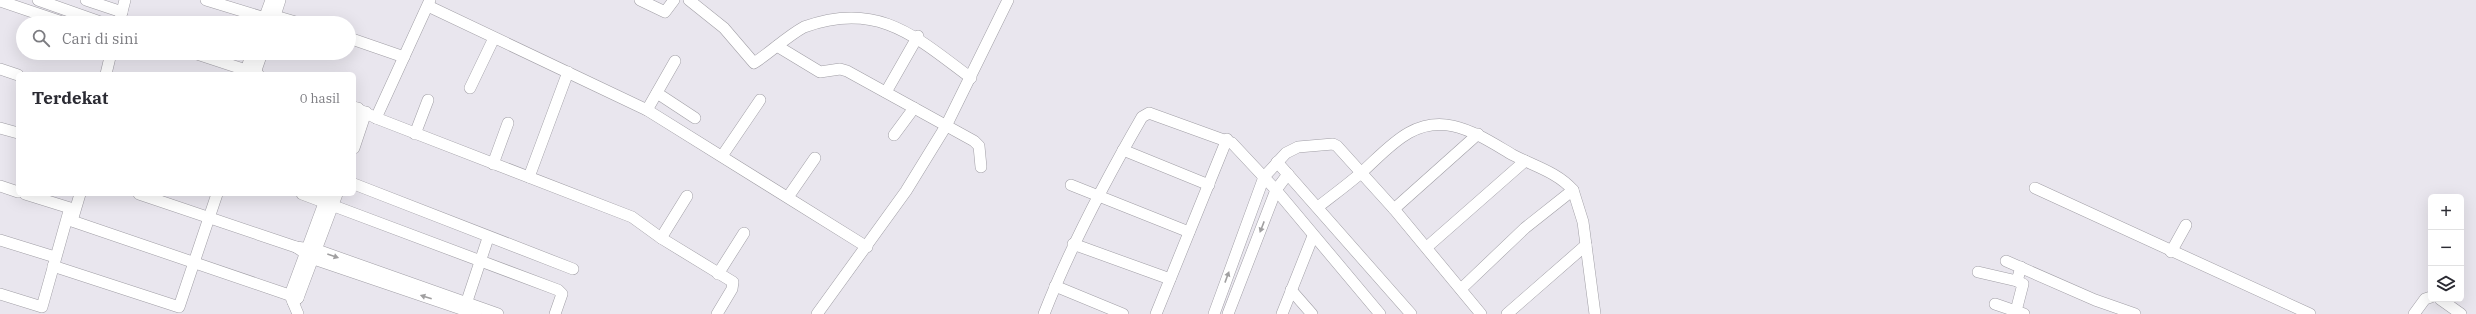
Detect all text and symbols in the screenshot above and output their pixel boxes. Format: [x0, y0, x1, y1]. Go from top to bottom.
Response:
search box [16, 16, 356, 60]
icon: search [30, 27, 52, 49]
text: Cari di sini [62, 29, 138, 48]
text: Terdekat [32, 87, 108, 109]
text: 0 hasil [300, 90, 340, 107]
map controls [2428, 194, 2464, 302]
button: + [2428, 194, 2464, 230]
one-way arrow [1258, 221, 1264, 233]
button: − [2428, 230, 2464, 266]
one-way arrow [328, 253, 340, 259]
button: layers [2428, 266, 2464, 302]
one-way arrow [1225, 271, 1231, 283]
one-way arrow [419, 293, 431, 299]

